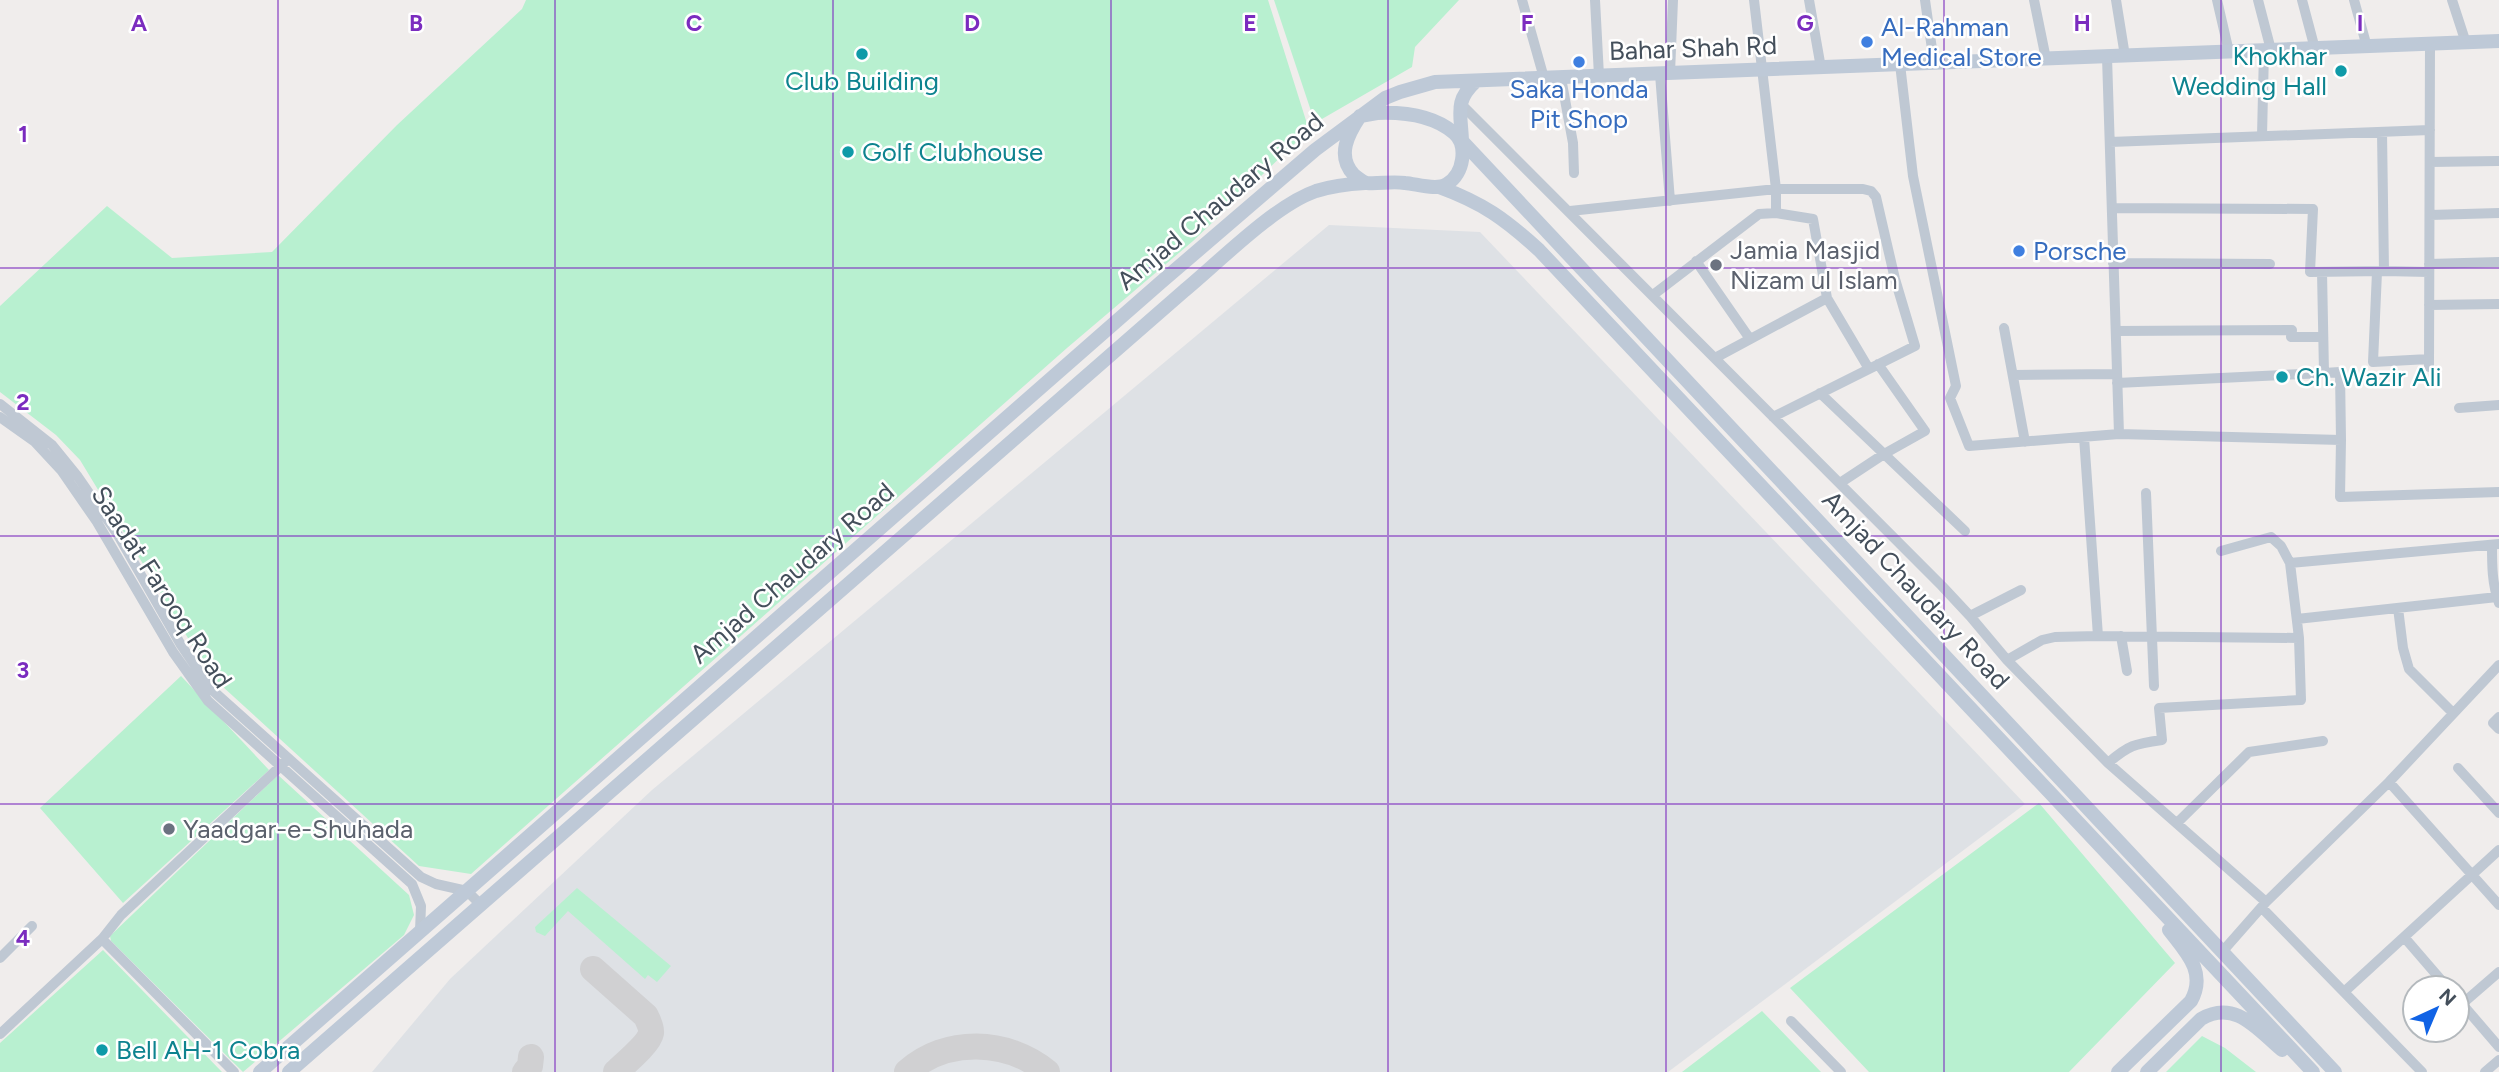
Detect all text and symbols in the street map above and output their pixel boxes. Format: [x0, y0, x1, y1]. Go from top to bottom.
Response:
text: A [131, 9, 148, 37]
text: B [409, 9, 423, 37]
text: C [686, 9, 703, 37]
text: D [964, 9, 980, 37]
text: E [1243, 9, 1257, 37]
text: F [1521, 9, 1534, 37]
text: G [1796, 9, 1814, 37]
text: H [2073, 9, 2091, 37]
text: I [2357, 9, 2363, 37]
place label: Al-Rahman Medical Store [1881, 11, 2042, 73]
street label: Bahar Shah Rd [1608, 29, 1778, 67]
marker: Al-Rahman Medical Store [1859, 34, 1875, 50]
place label: Khokhar Wedding Hall [2172, 40, 2327, 102]
marker: Club Building [854, 46, 870, 62]
marker: Saka Honda Pit Shop [1571, 54, 1587, 70]
marker: Khokhar Wedding Hall [2333, 63, 2349, 79]
place label: Club Building [785, 65, 939, 97]
place label: Saka Honda Pit Shop [1510, 73, 1648, 135]
street label: Amjad Chaudary Road [1110, 105, 1330, 297]
text: 1 [18, 120, 28, 148]
place label: Golf Clubhouse [862, 136, 1043, 168]
marker: Golf Clubhouse [840, 144, 856, 160]
place label: Jamia Masjid Nizam ul Islam [1730, 234, 1898, 296]
place label: Porsche [2033, 235, 2127, 267]
marker: Porsche [2011, 243, 2027, 259]
marker: Jamia Masjid Nizam ul Islam [1708, 257, 1724, 273]
place label: Ch. Wazir Ali [2296, 361, 2442, 393]
marker: Ch. Wazir Ali [2274, 369, 2290, 385]
text: 2 [16, 388, 30, 416]
street label: Amjad Chaudary Road [683, 476, 901, 670]
street label: Saadat Farooq Road [85, 480, 239, 694]
street label: Amjad Chaudary Road [1816, 484, 2016, 696]
text: 3 [17, 656, 29, 684]
place label: Yaadgar-e-Shuhada [183, 813, 413, 845]
marker: Yaadgar-e-Shuhada [161, 821, 177, 837]
text: 4 [16, 924, 30, 952]
north arrow [2401, 974, 2471, 1044]
text: N [2434, 984, 2461, 1011]
place label: Bell AH-1 Cobra [116, 1034, 300, 1066]
marker: Bell AH-1 Cobra [94, 1042, 110, 1058]

